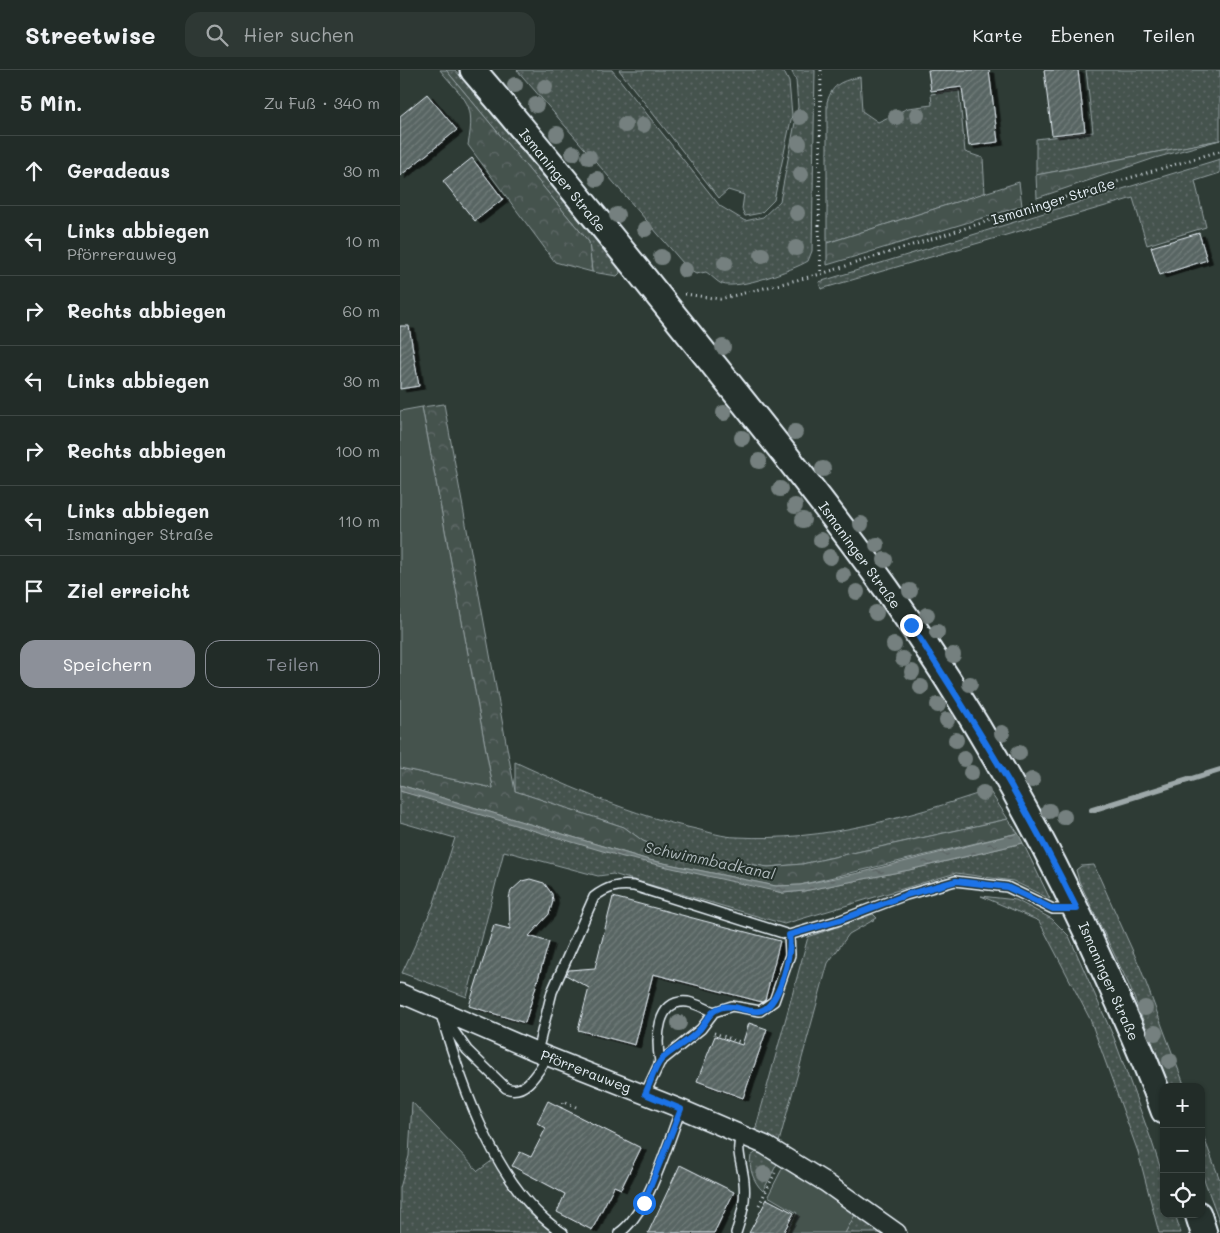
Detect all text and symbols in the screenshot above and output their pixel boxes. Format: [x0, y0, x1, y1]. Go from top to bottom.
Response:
search box [185, 12, 535, 57]
text: Streetwise [25, 19, 155, 50]
icon: search [203, 21, 231, 49]
text: Hier suchen [243, 22, 354, 47]
text: Karte [972, 23, 1023, 47]
text: Ebenen [1051, 23, 1115, 47]
text: Teilen [1143, 23, 1195, 47]
text: 5 Min. [20, 89, 82, 116]
text: Zu Fuß · 340 m [264, 92, 380, 113]
street label: Ismaninger Straße [515, 124, 611, 236]
icon: ahead [20, 157, 48, 185]
text: Geradeaus [67, 158, 170, 183]
text: 30 m [343, 160, 380, 181]
street label: Ismaninger Straße [989, 173, 1117, 229]
text: Links abbiegen [67, 218, 209, 243]
icon: left [20, 227, 48, 255]
text: 10 m [345, 230, 380, 251]
text: Pförrerauweg [67, 243, 176, 264]
icon: right [20, 297, 48, 325]
text: Rechts abbiegen [67, 298, 226, 323]
text: 60 m [343, 300, 380, 321]
icon: left [20, 367, 48, 395]
text: Links abbiegen [67, 368, 209, 393]
text: 30 m [343, 370, 380, 391]
icon: right [20, 437, 48, 465]
text: Rechts abbiegen [67, 438, 226, 463]
text: 100 m [335, 440, 380, 461]
text: Links abbiegen [67, 498, 209, 523]
street label: Ismaninger Straße [815, 498, 905, 612]
icon: left [20, 507, 48, 535]
text: 110 m [338, 510, 380, 531]
text: Ismaninger Straße [67, 523, 214, 544]
icon: arrive [20, 577, 48, 605]
text: Ziel erreicht [67, 578, 190, 603]
route end [900, 614, 923, 637]
button: Speichern [20, 640, 195, 688]
button: Teilen [205, 640, 380, 688]
water label: Schwimmbadkanal [643, 836, 777, 884]
street label: Ismaninger Straße [1074, 919, 1144, 1043]
street label: Pförrerauweg [538, 1045, 634, 1097]
map controls [1160, 1083, 1205, 1218]
button: + [1160, 1083, 1205, 1128]
button: − [1160, 1128, 1205, 1173]
button: locate [1160, 1173, 1205, 1218]
route start [633, 1192, 656, 1215]

